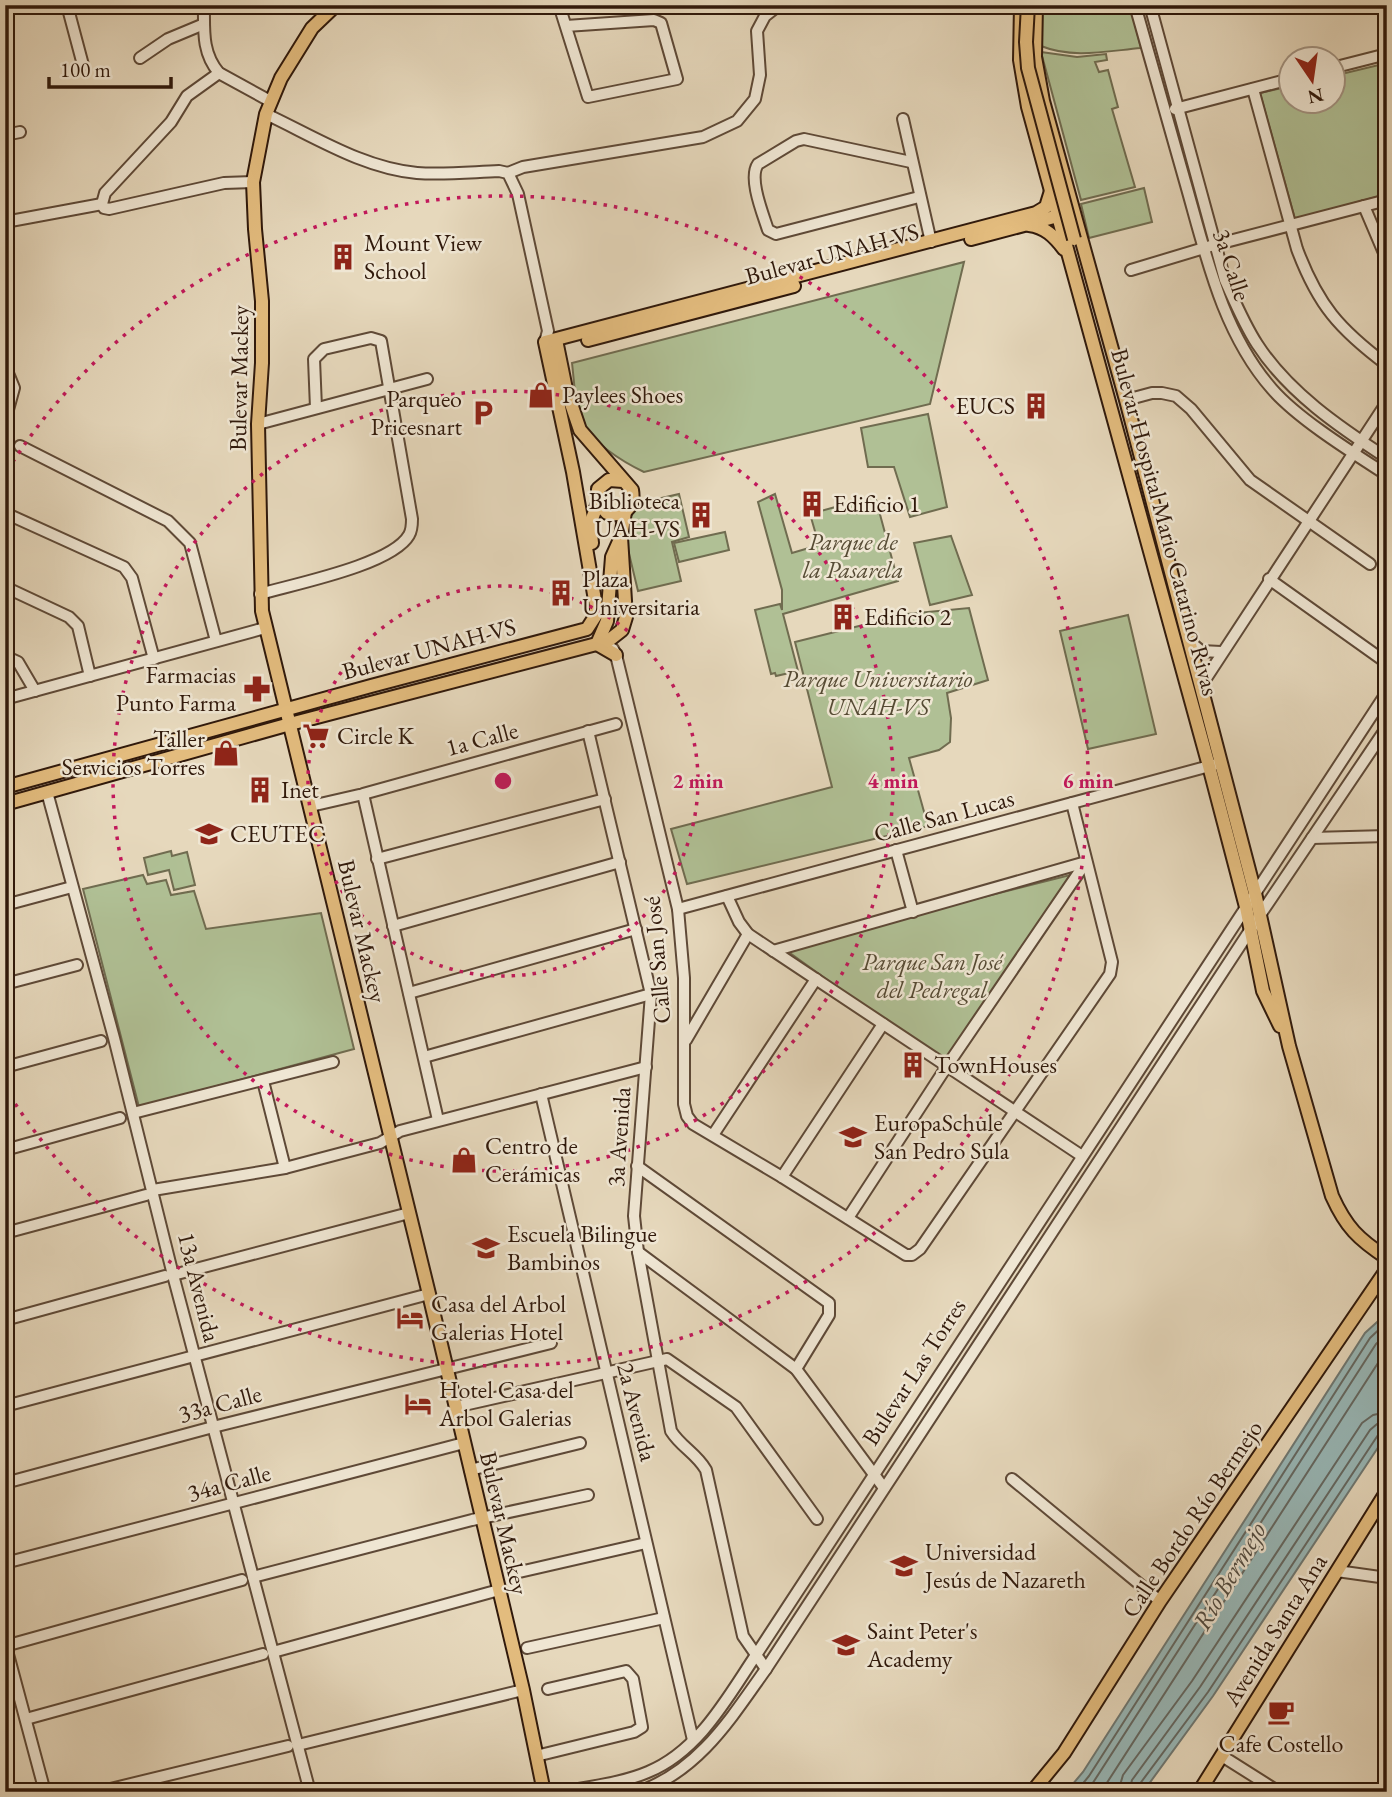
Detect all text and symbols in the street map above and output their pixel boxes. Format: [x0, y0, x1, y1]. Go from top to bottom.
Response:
scale bar [49, 46, 172, 90]
north arrow [1276, 46, 1346, 116]
text: 100 m [60, 56, 111, 83]
text: N [1305, 82, 1326, 110]
street label: Bulevar UNAH-VS [742, 215, 922, 292]
street label: 3a Calle [1206, 225, 1259, 305]
place label: Mount View School [364, 227, 483, 286]
building icon: Mount View School [328, 242, 358, 272]
street label: Bulevar Mackey [222, 304, 255, 451]
street label: Bulevar Hospital Mario Catarino Rivas [1104, 345, 1227, 699]
place label: Paylees Shoes [562, 379, 683, 410]
shop icon: Paylees Shoes [526, 380, 556, 410]
place label: Parqueo Pricesnart [371, 383, 462, 442]
place label: EUCS [956, 390, 1015, 421]
building icon: EUCS [1021, 391, 1051, 421]
parking icon: Parqueo Pricesnart [468, 398, 498, 428]
place label: Biblioteca UAH-VS [589, 485, 680, 544]
place label: Edificio 1 [833, 488, 920, 519]
building icon: Edificio 1 [797, 489, 827, 519]
building icon: Biblioteca UAH-VS [686, 500, 716, 530]
park label: Parque de la Pasarela [803, 526, 904, 585]
place label: Plaza Universitaria [582, 563, 700, 622]
building icon: Plaza Universitaria [546, 578, 576, 608]
place label: Edificio 2 [864, 601, 952, 632]
building icon: Edificio 2 [828, 602, 858, 632]
street label: Bulevar UNAH-VS [339, 610, 519, 687]
place label: Farmacias Punto Farma [116, 659, 236, 718]
park label: Parque Universitario UNAH-VS [783, 663, 973, 722]
pharmacy icon: Farmacias Punto Farma [242, 674, 272, 704]
street label: 1a Calle [442, 714, 521, 763]
place label: Circle K [337, 720, 415, 751]
supermarket icon: Circle K [301, 721, 331, 751]
place label: Taller Servicios Torres [61, 723, 205, 782]
shop icon: Taller Servicios Torres [211, 738, 241, 768]
text: 2 min [672, 767, 724, 794]
text: 4 min [867, 767, 919, 794]
text: 6 min [1062, 767, 1114, 794]
centre of rings [491, 769, 515, 793]
place label: Inet [281, 774, 319, 805]
building icon: Inet [245, 775, 275, 805]
street label: Calle San Lucas [870, 782, 1017, 849]
place label: CEUTEC [230, 818, 325, 849]
school or university icon: CEUTEC [194, 819, 224, 849]
street label: Bulevar Mackey [331, 856, 394, 1006]
street label: Calle San José [635, 895, 678, 1025]
park label: Parque San José del Pedregal [862, 946, 1004, 1005]
place label: TownHouses [934, 1049, 1057, 1080]
building icon: TownHouses [898, 1050, 928, 1080]
street label: 3a Avenida [600, 1085, 637, 1188]
place label: EuropaSchule San Pedro Sula [874, 1107, 1010, 1166]
school or university icon: EuropaSchule San Pedro Sula [838, 1122, 868, 1152]
place label: Centro de Cerámicas [485, 1130, 580, 1189]
shop icon: Centro de Cerámicas [449, 1145, 479, 1175]
place label: Escuela Bilingue Bambinos [507, 1218, 657, 1277]
street label: 13a Avenida [171, 1229, 228, 1345]
school or university icon: Escuela Bilingue Bambinos [471, 1233, 501, 1263]
place label: Casa del Arbol Galerias Hotel [431, 1288, 566, 1347]
street label: Bulevar Las Torres [855, 1292, 973, 1451]
hotel icon: Casa del Arbol Galerias Hotel [395, 1303, 425, 1333]
street label: 2a Avenida [610, 1359, 665, 1465]
place label: Hotel Casa del Arbol Galerias [438, 1374, 574, 1433]
street label: 33a Calle [175, 1378, 265, 1429]
hotel icon: Hotel Casa del Arbol Galerias [403, 1389, 433, 1419]
street label: Calle Bordo Río Bermejo [1115, 1415, 1269, 1623]
street label: Bulevar Mackey [473, 1448, 536, 1598]
street label: 34a Calle [184, 1457, 274, 1508]
water label: Río Bermejo [1186, 1516, 1272, 1636]
place label: Universidad Jesús de Nazareth [923, 1536, 1086, 1595]
street label: Avenida Santa Ana [1215, 1548, 1334, 1712]
school or university icon: Universidad Jesús de Nazareth [889, 1551, 919, 1581]
place label: Saint Peter's Academy [866, 1615, 978, 1674]
school or university icon: Saint Peter's Academy [831, 1630, 861, 1660]
cafe icon: Cafe Costello [1266, 1697, 1296, 1727]
place label: Cafe Costello [1219, 1728, 1344, 1759]

